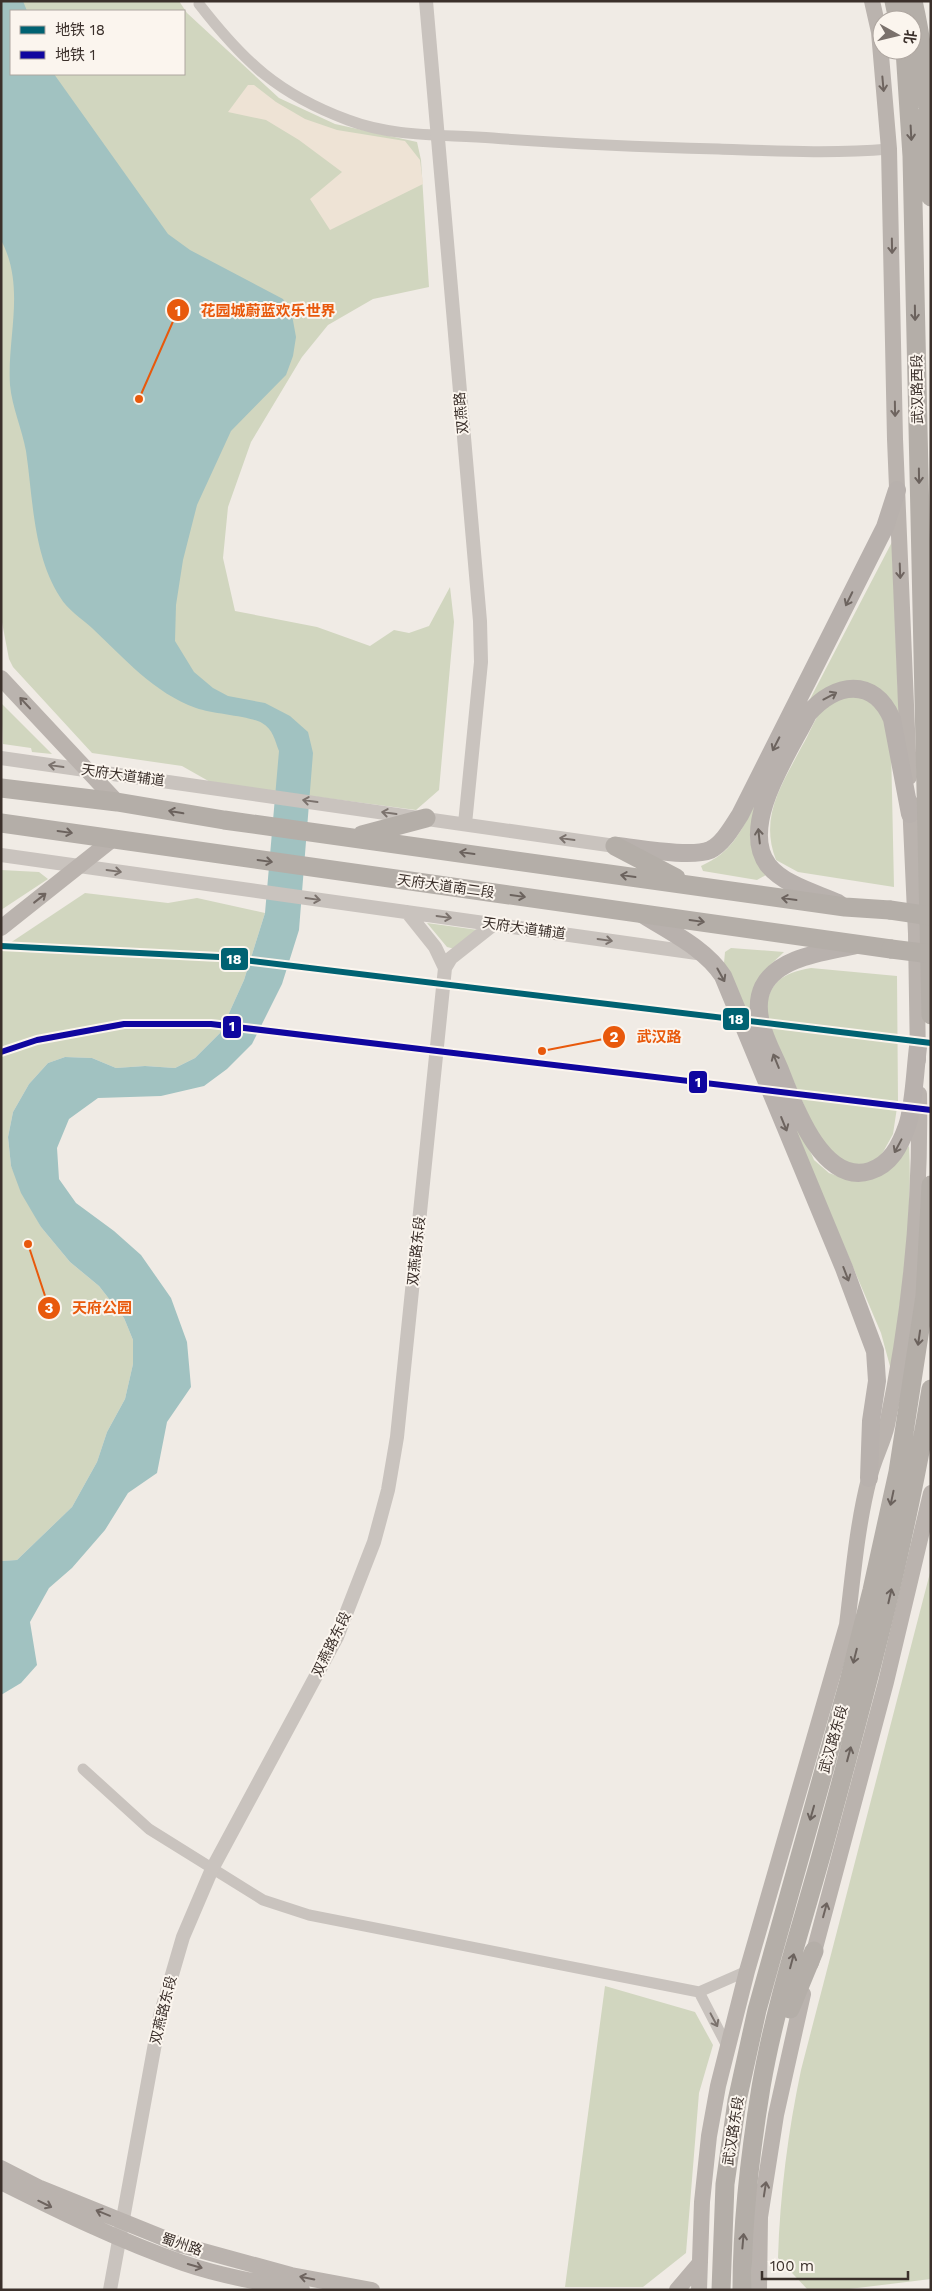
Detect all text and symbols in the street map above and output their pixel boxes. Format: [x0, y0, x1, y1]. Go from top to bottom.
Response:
legend [10, 10, 185, 75]
north arrow [872, 10, 922, 60]
text: 地铁 18 [55, 21, 105, 39]
text: 北 [901, 29, 919, 45]
text: 地铁 1 [55, 46, 96, 64]
one-way arrow [879, 76, 888, 92]
one-way arrow [906, 125, 915, 141]
one-way arrow [887, 238, 897, 254]
callout: 花园城蔚蓝欢乐世界 [165, 295, 345, 325]
text: 1 [175, 302, 181, 320]
text: 花园城蔚蓝欢乐世界 [200, 302, 336, 320]
one-way arrow [911, 305, 920, 321]
street label: 武汉路西段 [908, 354, 926, 424]
street label: 双燕路 [451, 391, 471, 435]
one-way arrow [890, 400, 900, 416]
one-way arrow [914, 468, 924, 484]
one-way arrow [896, 563, 905, 579]
one-way arrow [844, 591, 854, 606]
one-way arrow [822, 690, 836, 700]
one-way arrow [19, 696, 31, 709]
one-way arrow [771, 736, 780, 751]
one-way arrow [48, 761, 64, 771]
street label: 天府大道辅道 [80, 761, 166, 789]
one-way arrow [302, 796, 318, 806]
one-way arrow [168, 807, 184, 817]
one-way arrow [381, 807, 397, 817]
one-way arrow [57, 828, 73, 838]
one-way arrow [754, 829, 764, 845]
one-way arrow [559, 833, 575, 843]
one-way arrow [460, 848, 476, 858]
one-way arrow [257, 856, 273, 866]
one-way arrow [106, 866, 122, 876]
street label: 天府大道南二段 [396, 871, 496, 901]
one-way arrow [620, 871, 636, 881]
one-way arrow [510, 891, 526, 901]
one-way arrow [33, 893, 46, 904]
one-way arrow [781, 893, 797, 903]
one-way arrow [304, 894, 320, 904]
one-way arrow [436, 912, 452, 922]
street label: 天府大道辅道 [481, 914, 567, 942]
one-way arrow [688, 916, 704, 926]
one-way arrow [597, 935, 613, 945]
line badge: 18 [220, 947, 249, 971]
text: 18 [227, 951, 242, 967]
one-way arrow [716, 967, 726, 982]
line badge: 18 [722, 1007, 750, 1031]
text: 18 [729, 1011, 744, 1027]
line badge: 1 [222, 1015, 242, 1039]
text: 1 [229, 1018, 235, 1034]
callout: 武汉路 [602, 1022, 692, 1052]
text: 2 [610, 1028, 619, 1046]
text: 武汉路 [636, 1028, 682, 1046]
one-way arrow [771, 1053, 780, 1069]
line badge: 1 [688, 1070, 708, 1094]
text: 1 [695, 1074, 701, 1090]
one-way arrow [780, 1116, 790, 1131]
one-way arrow [893, 1138, 903, 1153]
street label: 双燕路东段 [404, 1215, 428, 1287]
one-way arrow [842, 1266, 851, 1282]
callout: 天府公园 [37, 1293, 142, 1323]
text: 3 [45, 1299, 54, 1317]
text: 天府公园 [72, 1299, 132, 1317]
one-way arrow [914, 1330, 924, 1346]
one-way arrow [887, 1490, 896, 1506]
one-way arrow [886, 1589, 895, 1605]
street label: 双燕路东段 [308, 1609, 354, 1679]
one-way arrow [850, 1648, 859, 1664]
street label: 武汉路东段 [816, 1703, 850, 1775]
one-way arrow [845, 1746, 854, 1762]
one-way arrow [807, 1805, 816, 1821]
one-way arrow [820, 1903, 830, 1919]
one-way arrow [788, 1953, 798, 1969]
street label: 双燕路东段 [147, 1974, 179, 2046]
one-way arrow [710, 2012, 719, 2027]
street label: 武汉路东段 [720, 2095, 746, 2167]
one-way arrow [760, 2181, 770, 2197]
one-way arrow [37, 2200, 52, 2209]
one-way arrow [95, 2207, 110, 2216]
street label: 蜀州路 [160, 2230, 204, 2258]
one-way arrow [738, 2233, 748, 2249]
scale bar [762, 2248, 908, 2280]
text: 100 m [770, 2257, 814, 2275]
one-way arrow [186, 2262, 202, 2272]
one-way arrow [299, 2273, 315, 2283]

